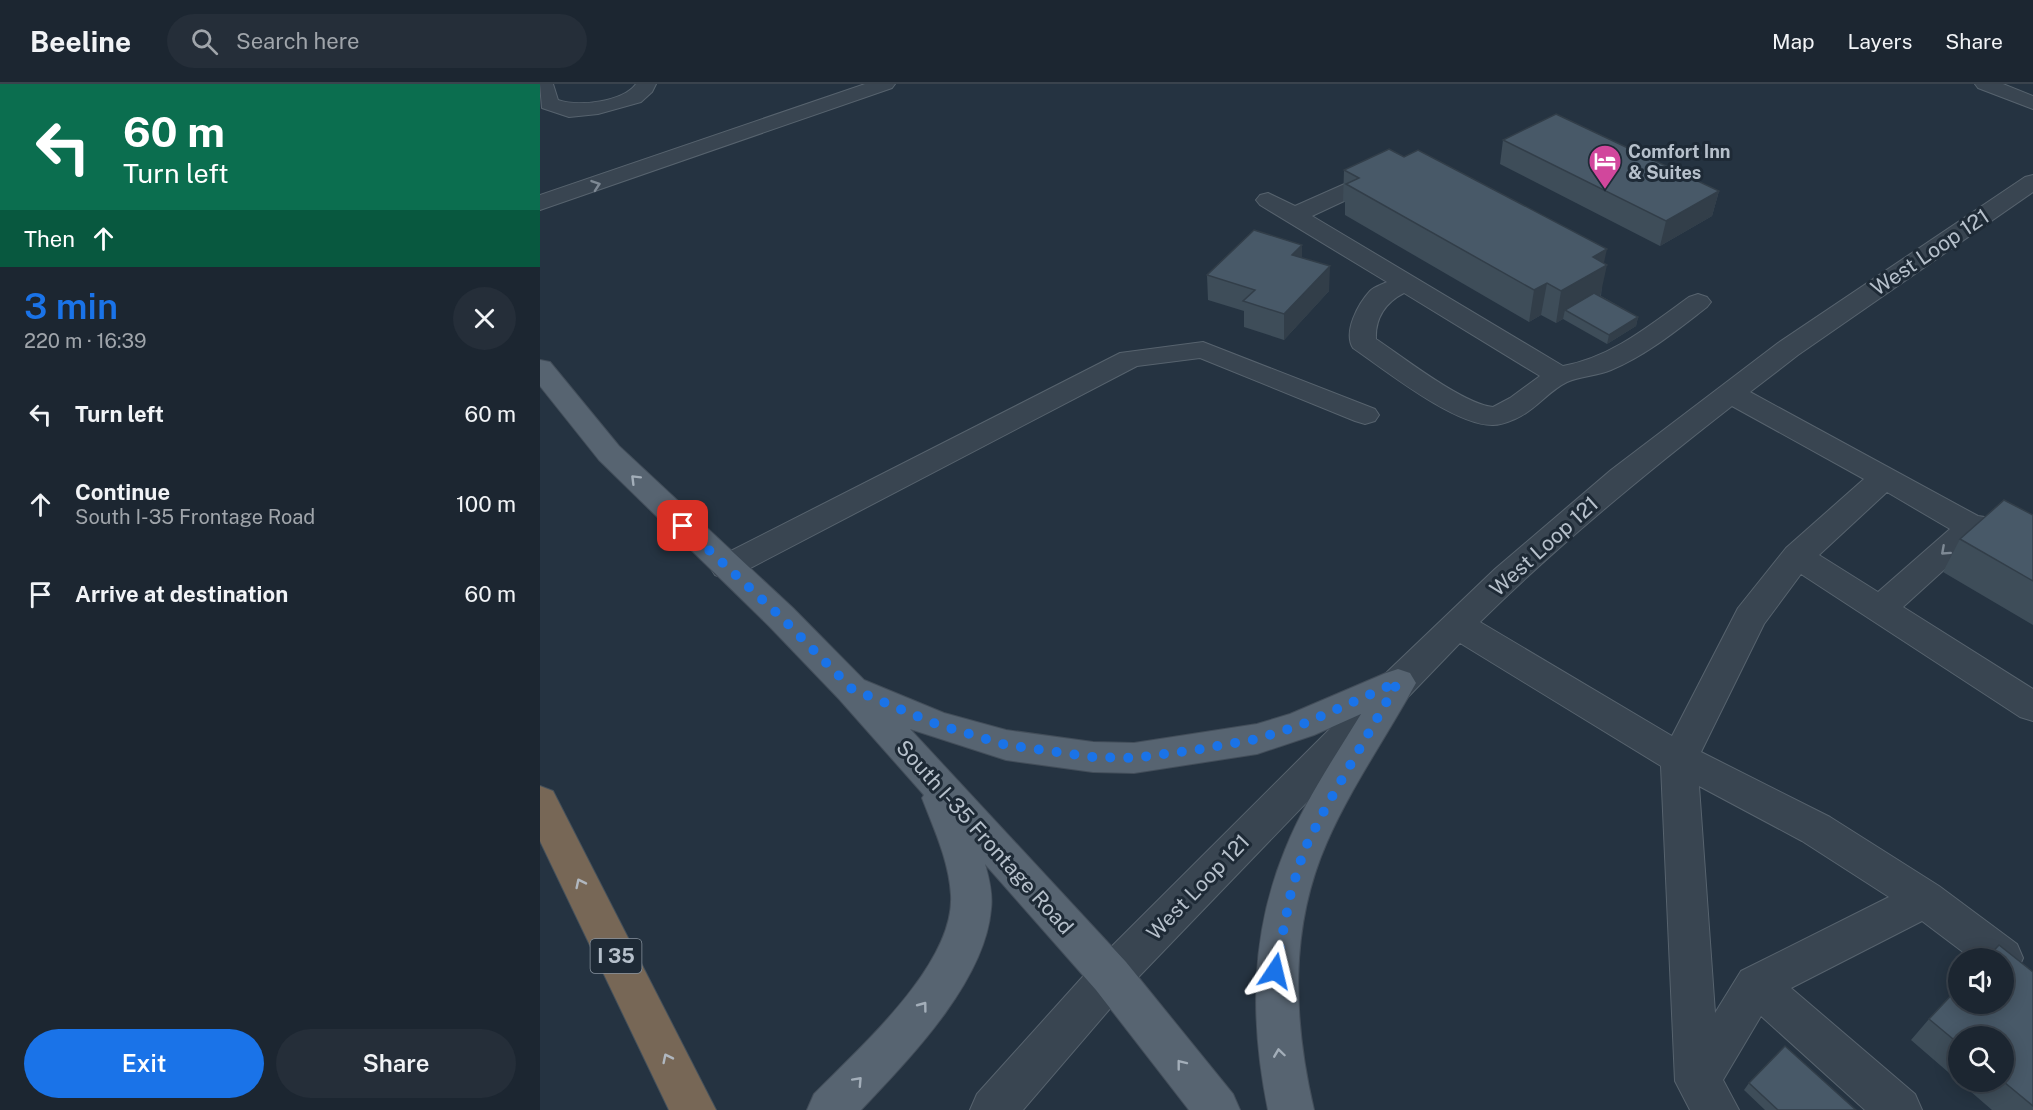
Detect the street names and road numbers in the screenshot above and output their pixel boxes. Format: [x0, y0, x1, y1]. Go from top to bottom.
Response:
street label: West Loop 121 [1866, 203, 1994, 301]
street label: West Loop 121 [1485, 491, 1603, 601]
street label: South I-35 Frontage Road [891, 735, 1079, 939]
street label: West Loop 121 [1141, 829, 1255, 945]
road number: I 35 [590, 939, 641, 973]

